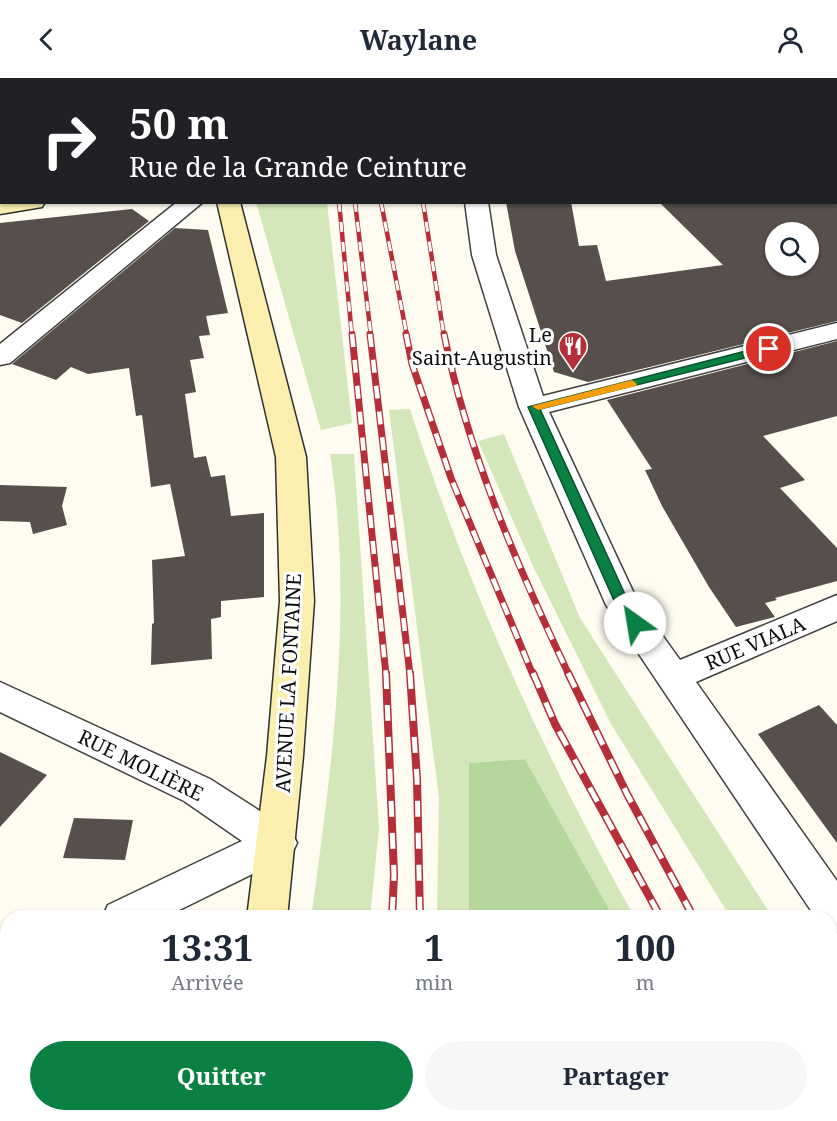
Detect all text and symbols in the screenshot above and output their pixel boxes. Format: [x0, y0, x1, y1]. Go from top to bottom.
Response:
text: Waylane [360, 21, 477, 58]
icon: back [30, 23, 63, 56]
icon: person [774, 23, 807, 56]
text: 50 m [129, 94, 229, 151]
icon: right [30, 102, 108, 180]
text: Rue de la Grande Ceinture [129, 148, 467, 185]
map controls [765, 222, 819, 276]
button: search [765, 222, 819, 276]
place label: Le Saint-Augustin [412, 321, 552, 371]
pin [743, 323, 794, 374]
restaurant icon: Le Saint-Augustin [557, 330, 589, 372]
icon: arrive [752, 332, 785, 365]
street label: AVENUE LA FONTAINE [269, 573, 307, 793]
position arrow [603, 591, 667, 655]
street label: RUE VIALA [701, 609, 810, 676]
street label: RUE MOLIÈRE [74, 723, 208, 807]
text: 13:31 [161, 923, 254, 972]
text: 1 [424, 923, 444, 972]
text: 100 [615, 923, 676, 972]
text: Arrivée [171, 969, 244, 996]
text: min [415, 969, 453, 996]
text: m [636, 969, 655, 996]
button: Quitter [30, 1041, 413, 1110]
button: Partager [425, 1041, 807, 1110]

